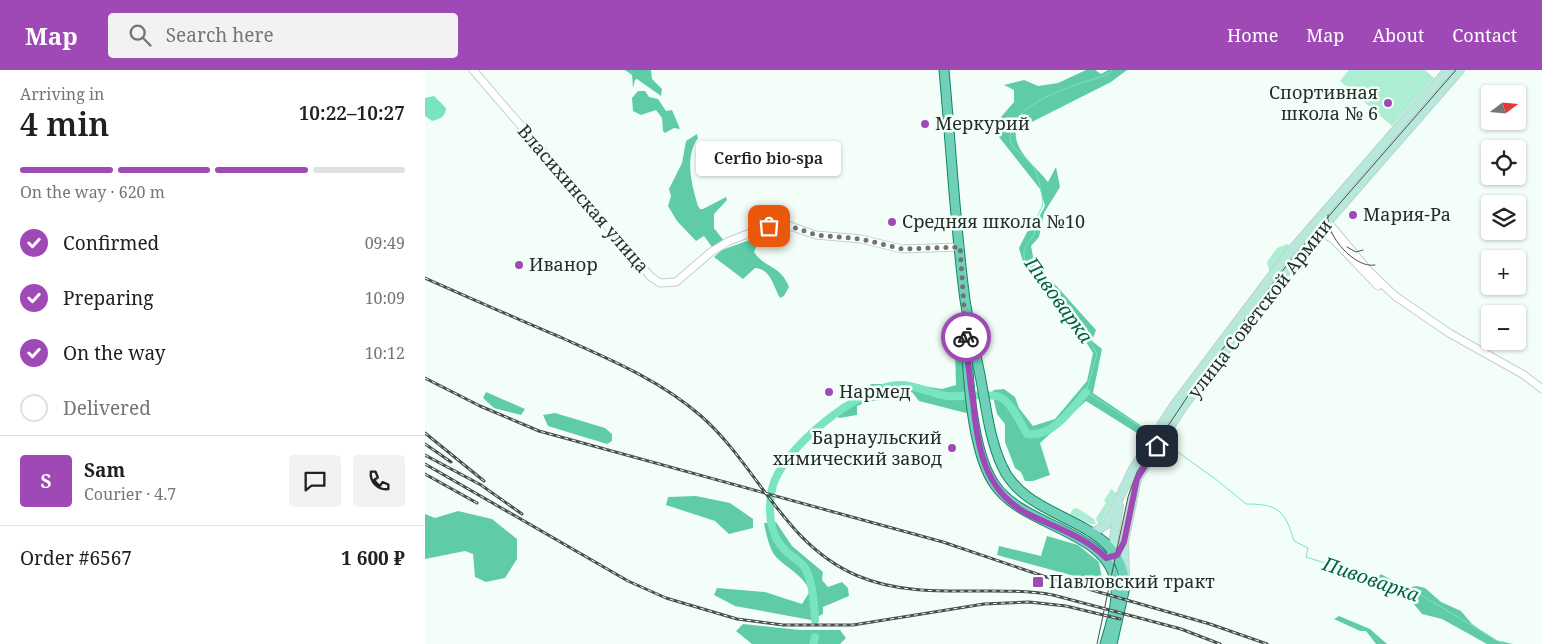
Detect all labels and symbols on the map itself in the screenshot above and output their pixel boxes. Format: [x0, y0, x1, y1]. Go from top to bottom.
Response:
place label: Спортивная школа № 6 [1269, 80, 1378, 125]
north arrow [1481, 85, 1526, 130]
marker: Спортивная школа № 6 [1382, 97, 1394, 109]
place label: Меркурий [935, 111, 1030, 135]
marker: Меркурий [919, 118, 931, 130]
street label: Власихинская улица [513, 119, 655, 278]
callout: Cerfio bio-spa [697, 141, 841, 176]
place label: Мария-Ра [1363, 202, 1451, 226]
pin [748, 205, 790, 247]
place label: Средняя школа №10 [902, 209, 1085, 233]
marker: Мария-Ра [1347, 209, 1359, 221]
street label: улица Советской Армии [1182, 214, 1337, 403]
marker: Средняя школа №10 [886, 216, 898, 228]
water label: Пивоварка [1018, 251, 1099, 348]
place label: Иванор [529, 252, 598, 276]
marker: Иванор [513, 259, 525, 271]
courier [941, 312, 991, 362]
place label: Нармед [839, 379, 911, 403]
marker: Нармед [823, 386, 835, 398]
place label: Барнаульский химический завод [773, 425, 942, 470]
pin [1136, 425, 1178, 467]
marker: Барнаульский химический завод [946, 442, 958, 454]
water label: Пивоварка [1318, 550, 1423, 608]
place label: Павловский тракт [1049, 569, 1215, 593]
marker: Павловский тракт [1031, 575, 1045, 589]

